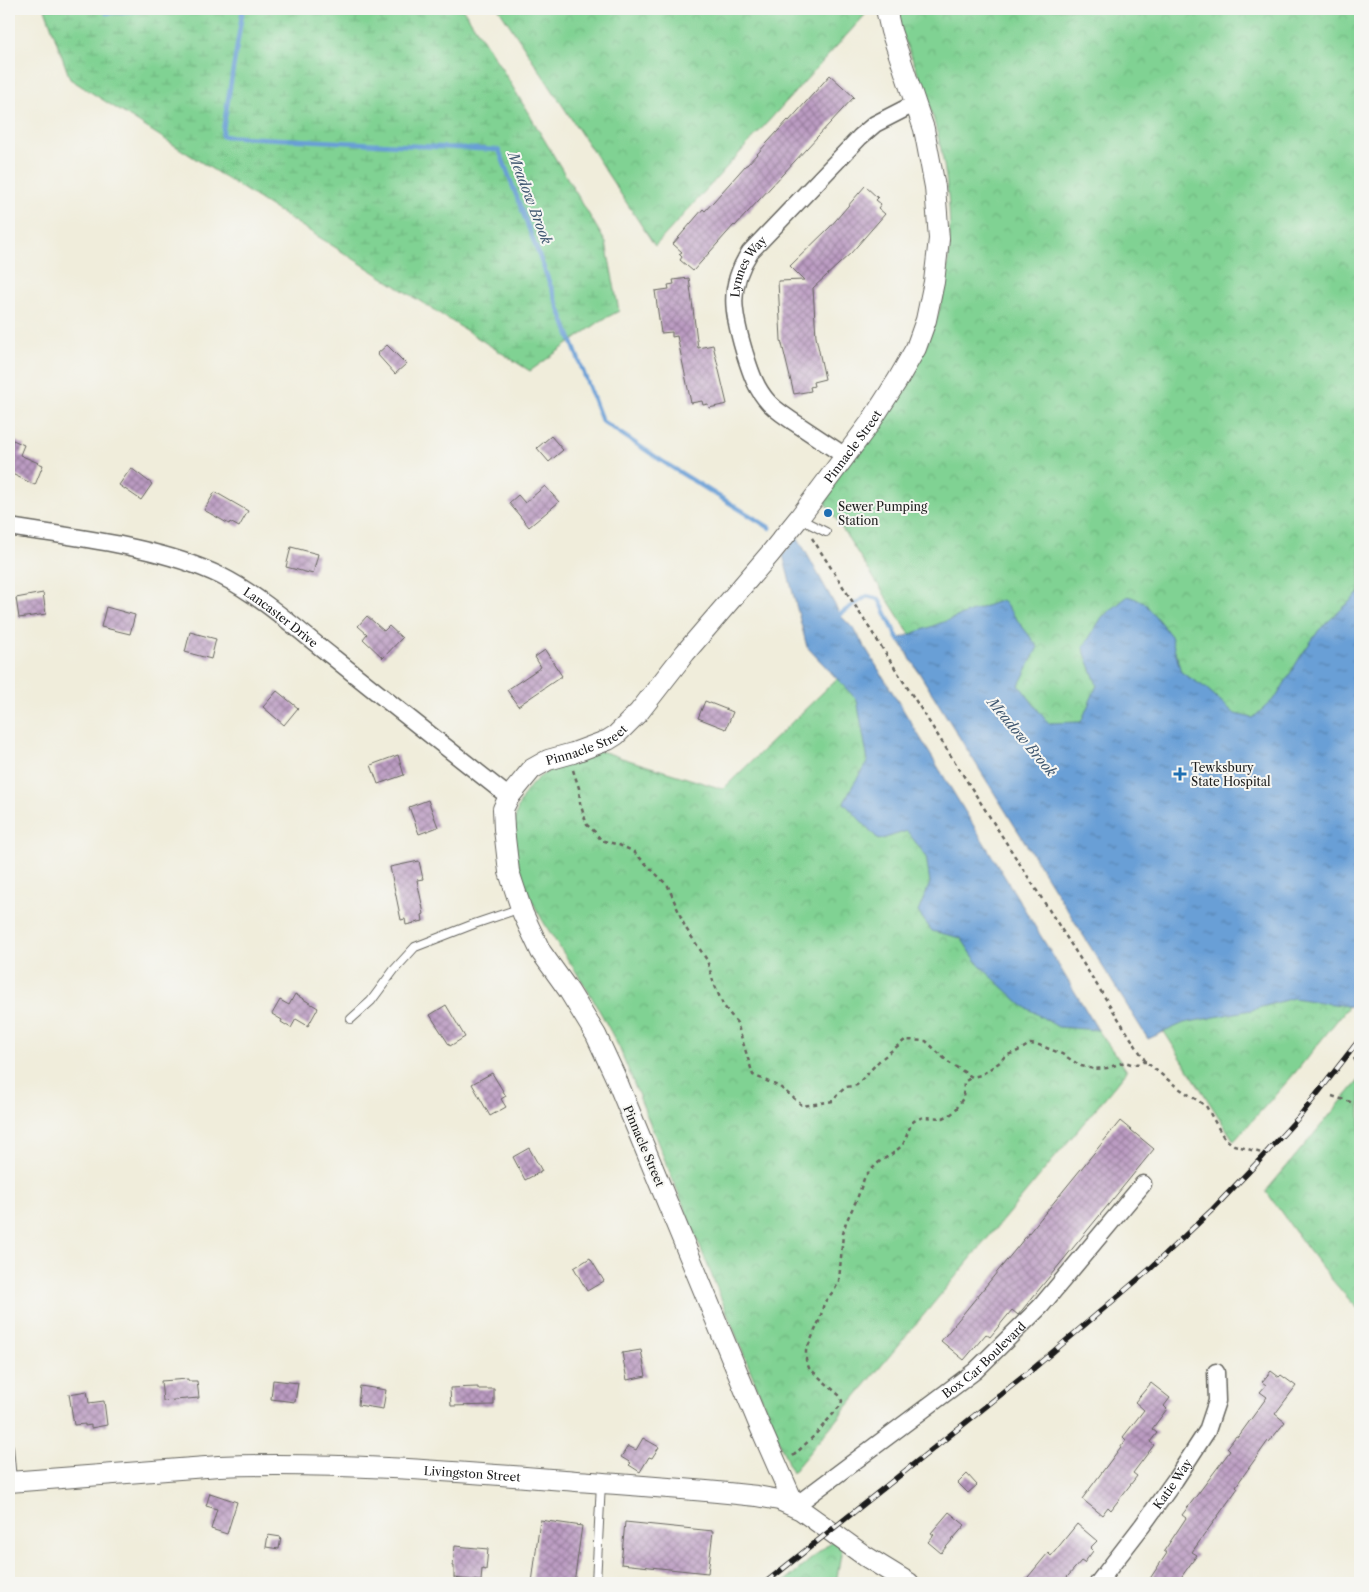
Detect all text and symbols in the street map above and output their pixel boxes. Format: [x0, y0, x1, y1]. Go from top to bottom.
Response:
water label: Meadow Brook [503, 147, 556, 248]
street label: Lynnes Way [727, 232, 769, 298]
street label: Pinnacle Street [821, 406, 885, 486]
place label: Sewer Pumping Station [838, 499, 928, 528]
marker: Sewer Pumping Station [822, 507, 834, 519]
street label: Lancaster Drive [241, 584, 322, 650]
water label: Meadow Brook [982, 692, 1061, 781]
street label: Pinnacle Street [544, 721, 630, 768]
place label: Tewksbury State Hospital [1191, 760, 1271, 789]
marker: Tewksbury State Hospital [1173, 767, 1187, 781]
street label: Pinnacle Street [620, 1103, 668, 1190]
street label: Box Car Boulevard [939, 1318, 1029, 1401]
street label: Katie Way [1149, 1455, 1195, 1512]
street label: Livingston Street [423, 1462, 522, 1484]

